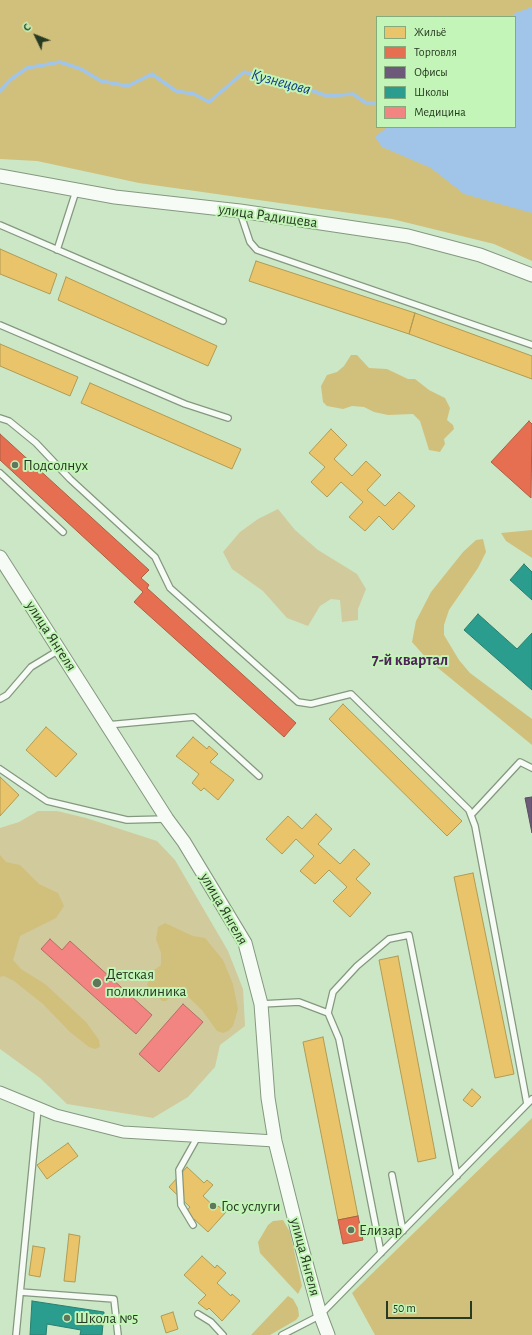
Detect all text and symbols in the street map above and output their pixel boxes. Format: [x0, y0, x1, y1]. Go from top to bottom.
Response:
north arrow [16, 16, 56, 56]
legend [376, 16, 516, 128]
text: С [21, 21, 33, 33]
text: Жильё [414, 26, 446, 38]
text: Торговля [414, 46, 457, 58]
water label: Кузнецова [249, 65, 313, 99]
text: Офисы [414, 66, 448, 78]
text: Школы [414, 86, 449, 98]
text: Медицина [414, 106, 466, 118]
street label: улица Радищева [217, 200, 319, 232]
place label: Подсолнух [23, 456, 88, 474]
marker: Подсолнух [10, 460, 20, 470]
street label: улица Янгеля [22, 598, 80, 674]
district label: 7-й квартал [372, 650, 448, 670]
street label: улица Янгеля [196, 870, 252, 948]
place label: Детская поликлиника [106, 965, 186, 1000]
marker: Детская поликлиника [91, 977, 103, 989]
place label: Гос услуги [221, 1197, 280, 1215]
marker: Гос услуги [208, 1201, 218, 1211]
street label: улица Янгеля [286, 1216, 324, 1298]
place label: Елизар [359, 1221, 402, 1239]
marker: Елизар [346, 1225, 356, 1235]
scale bar [388, 1293, 474, 1319]
text: 50 m [393, 1302, 416, 1314]
place label: Школа №5 [75, 1309, 138, 1327]
marker: Школа №5 [62, 1313, 72, 1323]

